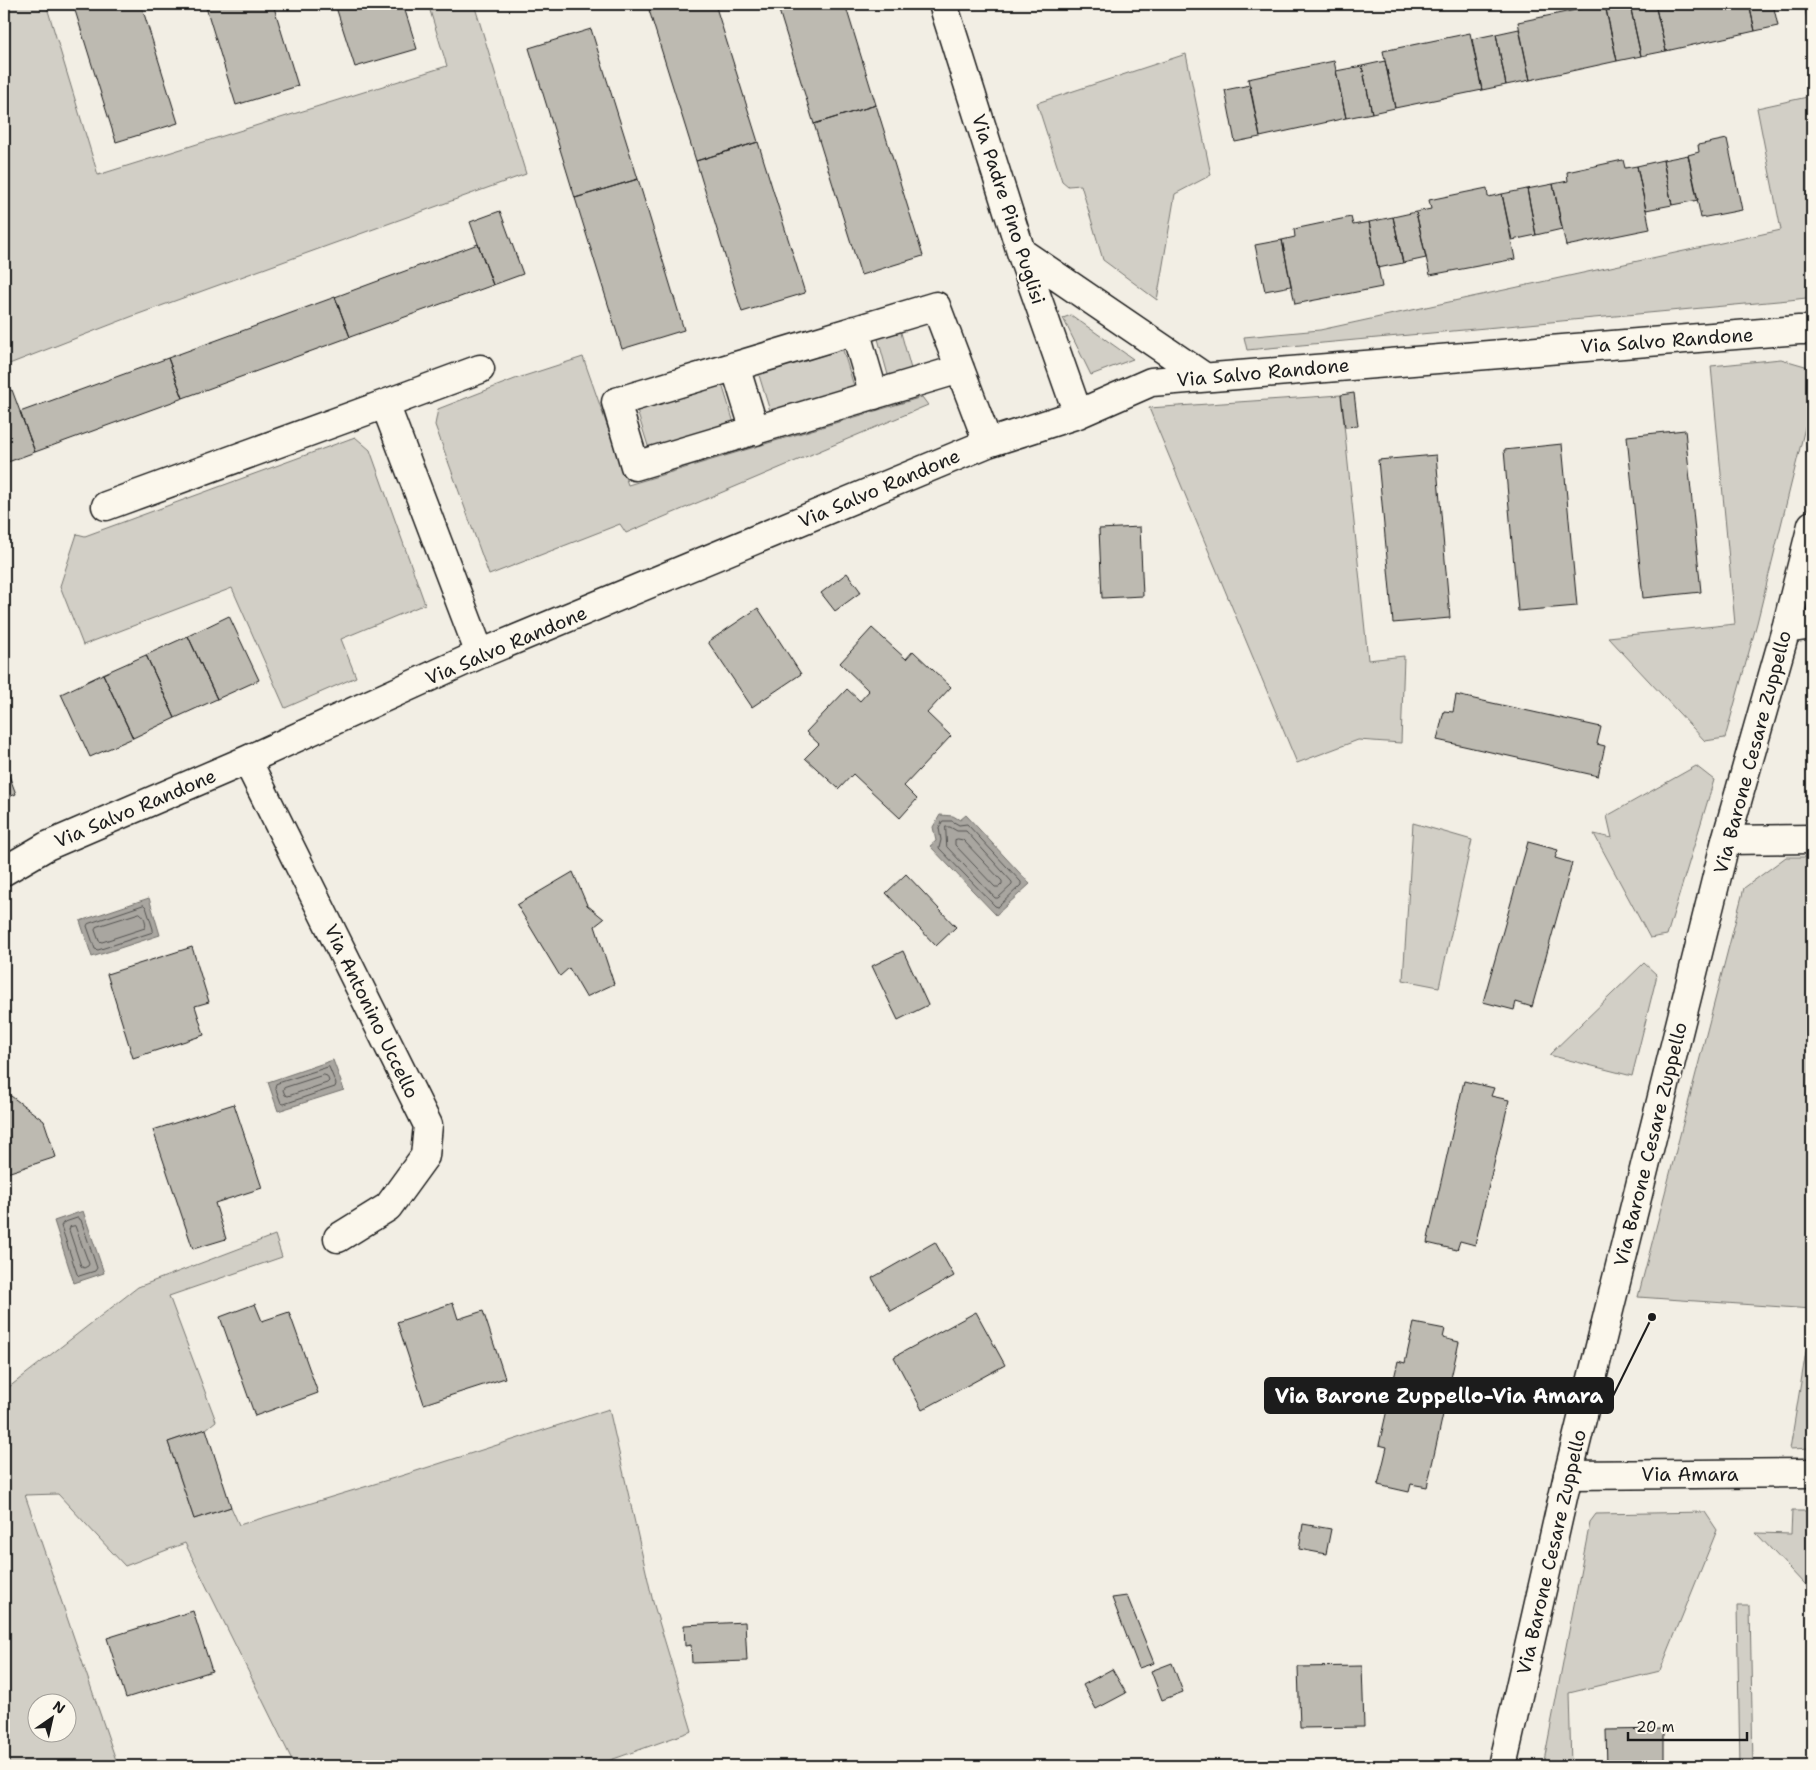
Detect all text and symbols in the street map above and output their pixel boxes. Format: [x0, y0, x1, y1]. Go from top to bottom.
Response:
street label: Via Padre Pino Puglisi [966, 111, 1051, 307]
street label: Via Salvo Randone [1580, 322, 1754, 359]
street label: Via Salvo Randone [1176, 352, 1350, 393]
street label: Via Salvo Randone [795, 443, 964, 534]
street label: Via Salvo Randone [422, 600, 591, 691]
street label: Via Barone Cesare Zuppello [1708, 628, 1797, 877]
street label: Via Salvo Randone [51, 763, 220, 854]
street label: Via Antonino Uccello [319, 920, 425, 1102]
street label: Via Barone Cesare Zuppello [1608, 1019, 1693, 1269]
callout: Via Barone Zuppello-Via Amara [1265, 1378, 1613, 1413]
text: Via Barone Zuppello-Via Amara [1275, 1383, 1604, 1409]
street label: Via Barone Cesare Zuppello [1511, 1427, 1592, 1677]
street label: Via Amara [1641, 1462, 1739, 1487]
north arrow [28, 1692, 78, 1742]
text: N [50, 1697, 69, 1718]
scale bar [1628, 1710, 1747, 1742]
text: 20 m [1636, 1717, 1675, 1737]

